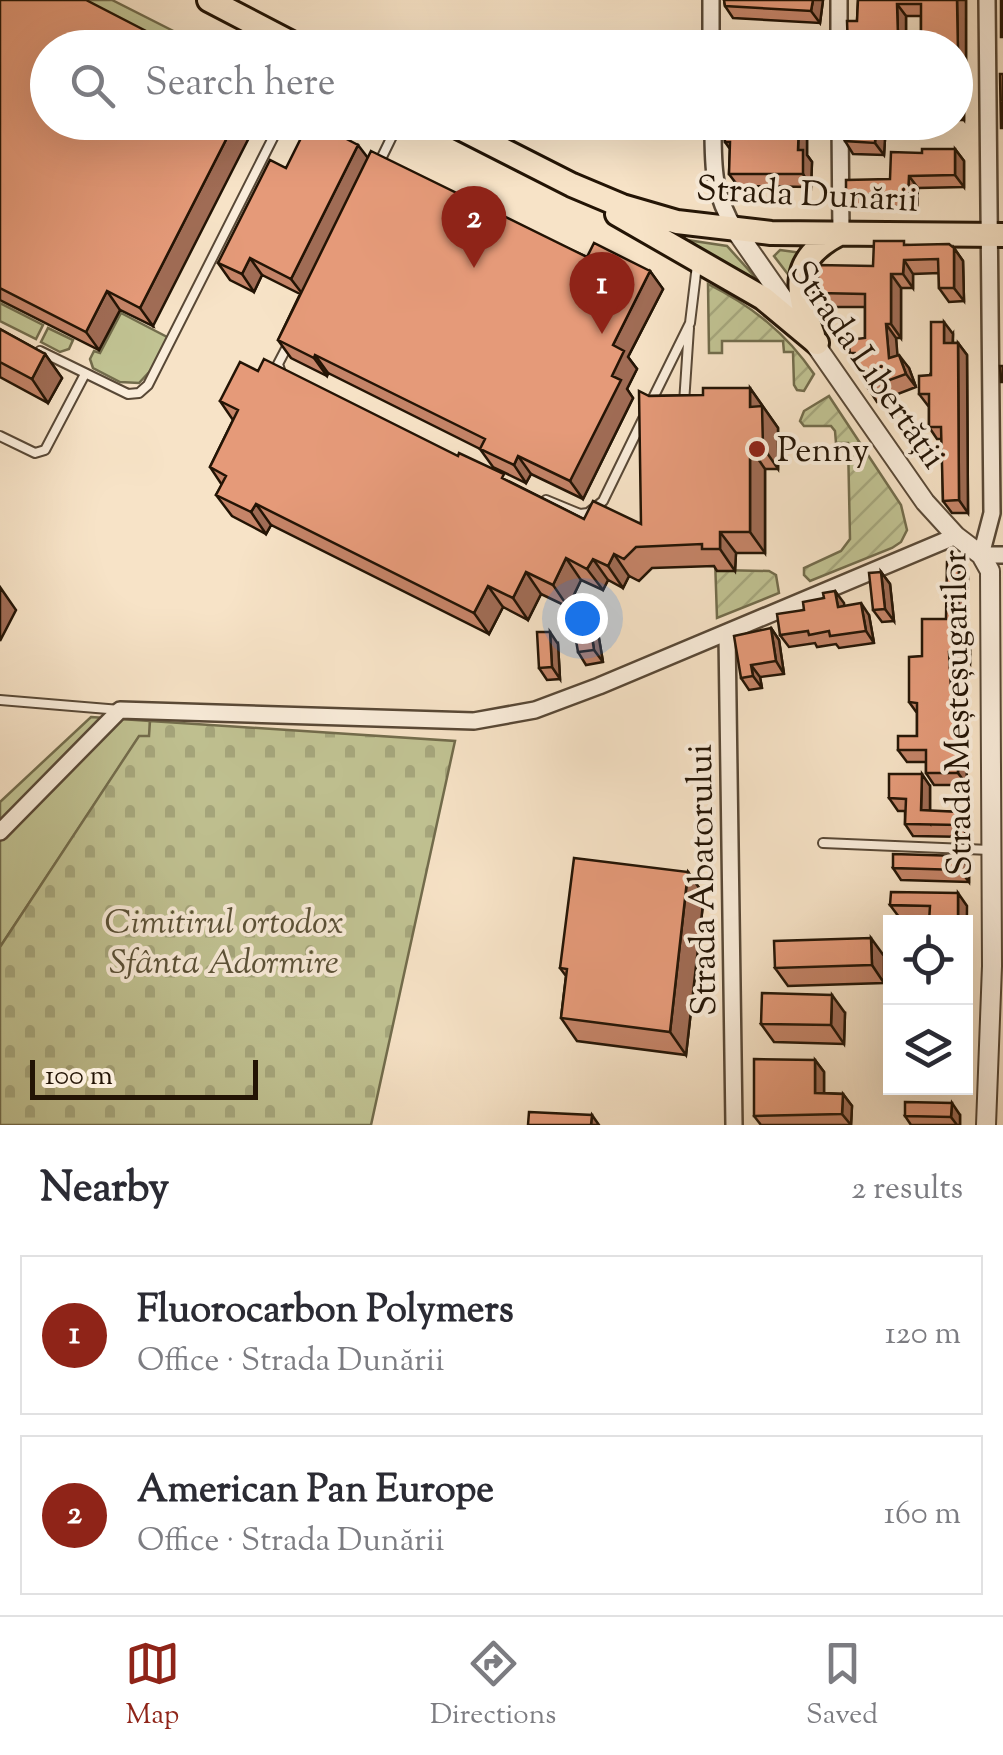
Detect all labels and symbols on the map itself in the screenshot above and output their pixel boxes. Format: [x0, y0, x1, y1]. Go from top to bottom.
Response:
street label: Strada Dunării [695, 165, 919, 228]
pin: 2 [442, 186, 506, 268]
pin: 1 [570, 252, 634, 334]
street label: Strada Libertății [775, 252, 957, 481]
place label: Penny [777, 427, 869, 478]
marker: Penny [746, 438, 768, 460]
street label: Strada Meșteșugarilor [931, 549, 988, 877]
your location [557, 593, 608, 644]
street label: Strada Abatorului [677, 744, 732, 1016]
park label: Cimitirul ortodox Sfânta Adormire [104, 899, 344, 990]
scale bar [30, 1055, 258, 1100]

